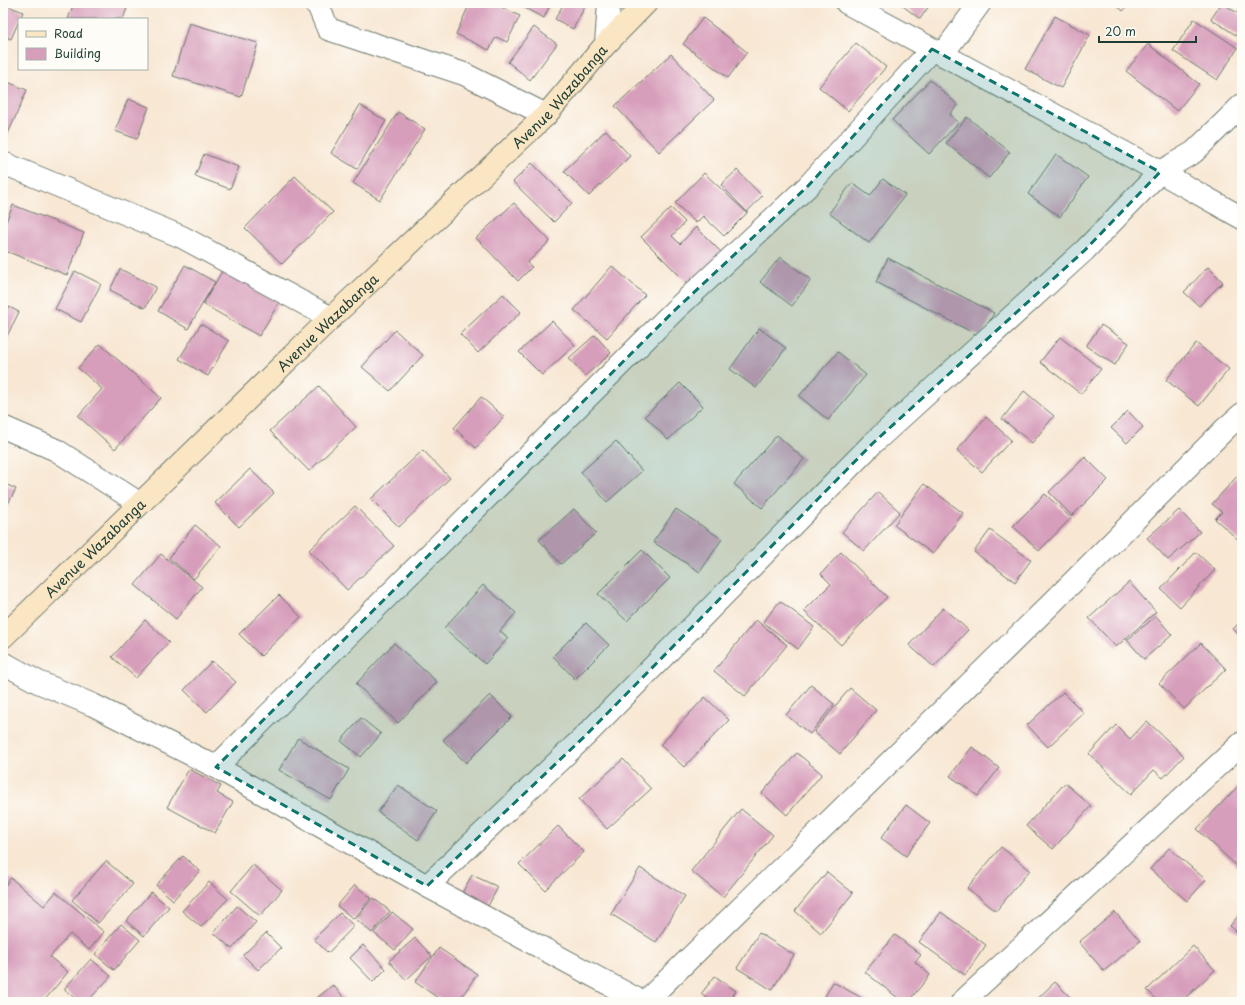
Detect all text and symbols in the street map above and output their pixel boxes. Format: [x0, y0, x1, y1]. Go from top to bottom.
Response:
legend [18, 18, 148, 70]
scale bar [1099, 18, 1196, 44]
text: 20 m [1105, 22, 1136, 40]
text: Road [54, 24, 83, 42]
street label: Avenue Wazabanga [507, 40, 612, 153]
text: Building [54, 44, 101, 62]
street label: Avenue Wazabanga [272, 268, 383, 376]
street label: Avenue Wazabanga [40, 493, 150, 602]

